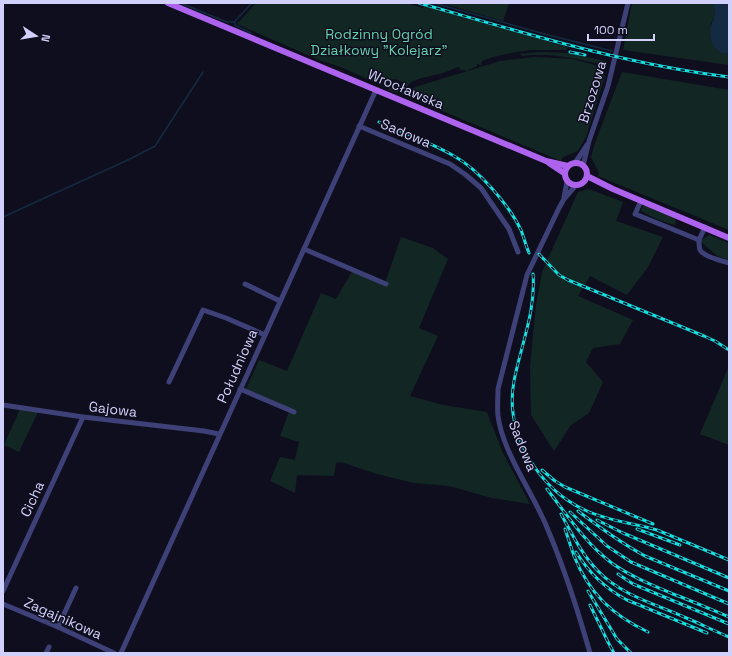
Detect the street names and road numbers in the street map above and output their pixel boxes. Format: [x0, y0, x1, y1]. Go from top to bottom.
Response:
street label: Brzozowa [574, 58, 610, 126]
street label: Wrocławska [365, 65, 447, 113]
street label: Sadowa [378, 114, 434, 152]
street label: Południowa [213, 326, 261, 406]
street label: Gajowa [88, 397, 138, 421]
street label: Sadowa [505, 418, 541, 474]
street label: Cicha [16, 478, 48, 520]
street label: Zagajnikowa [21, 593, 105, 643]

